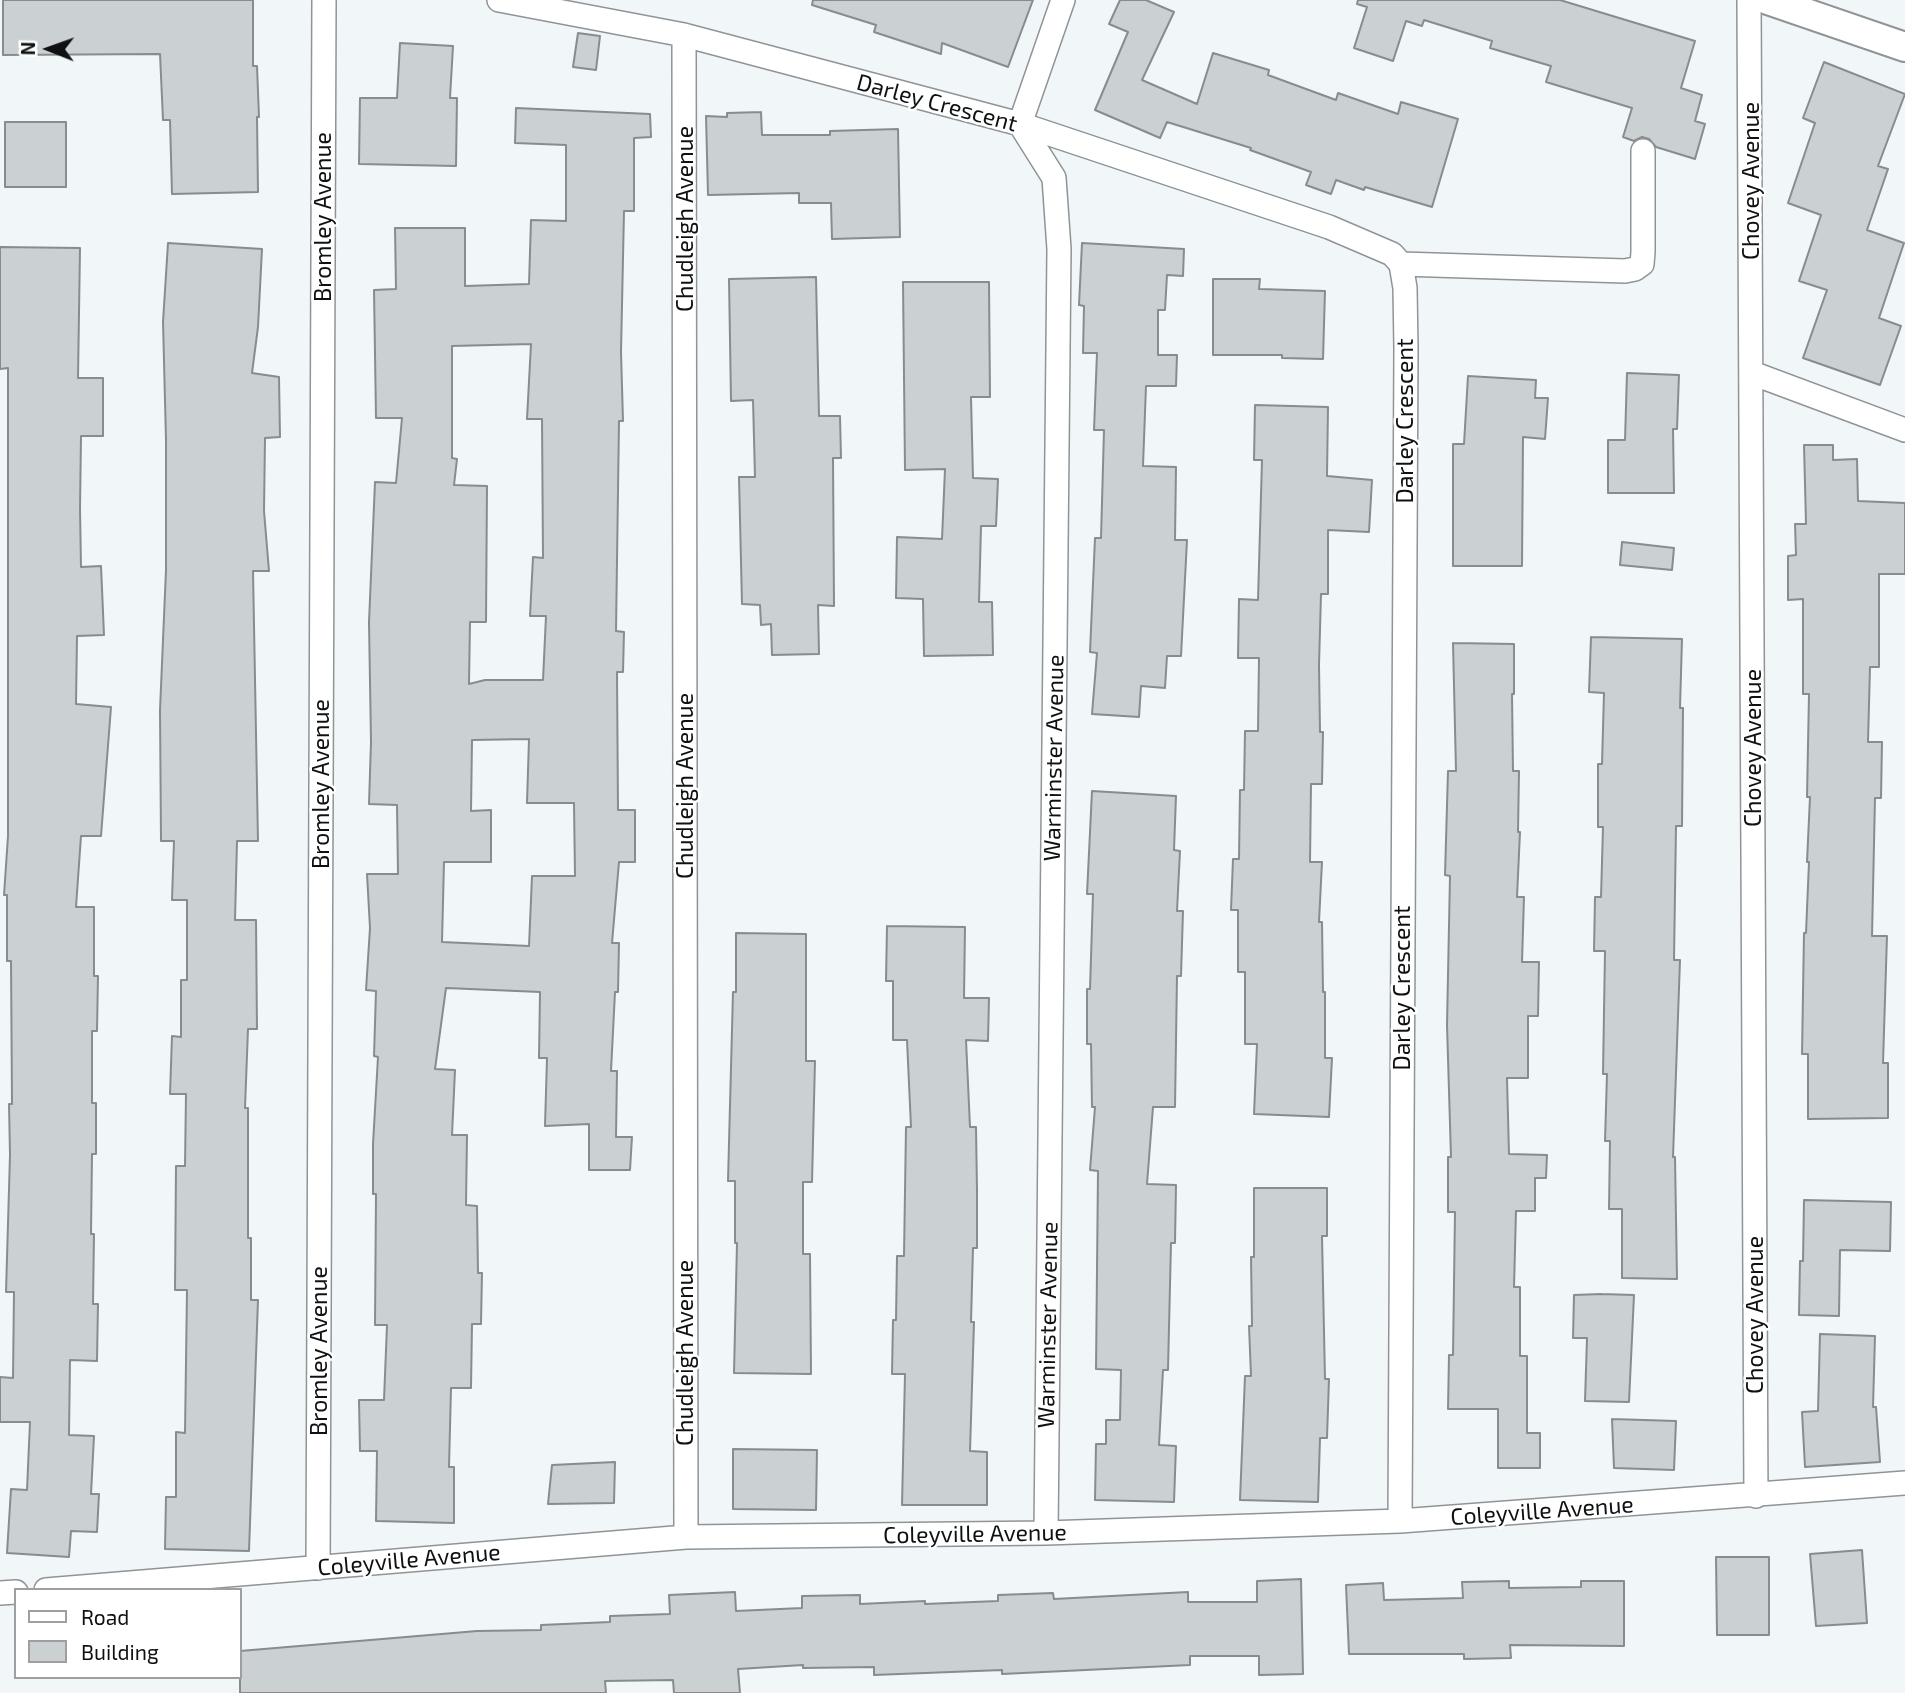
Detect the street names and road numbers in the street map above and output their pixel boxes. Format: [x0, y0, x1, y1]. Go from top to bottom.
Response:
street label: Darley Crescent [854, 68, 1020, 138]
street label: Chovey Avenue [1737, 102, 1765, 260]
street label: Chudleigh Avenue [671, 126, 699, 312]
street label: Bromley Avenue [309, 132, 337, 302]
street label: Darley Crescent [1391, 338, 1419, 504]
street label: Warminster Avenue [1038, 654, 1070, 862]
street label: Chovey Avenue [1739, 669, 1767, 827]
street label: Chudleigh Avenue [671, 693, 699, 879]
street label: Bromley Avenue [307, 699, 335, 869]
street label: Darley Crescent [1388, 905, 1416, 1071]
street label: Warminster Avenue [1032, 1221, 1064, 1429]
street label: Chovey Avenue [1741, 1236, 1769, 1394]
street label: Chudleigh Avenue [671, 1260, 699, 1446]
street label: Bromley Avenue [305, 1266, 333, 1436]
street label: Coleyville Avenue [1449, 1491, 1635, 1531]
street label: Coleyville Avenue [883, 1519, 1067, 1549]
street label: Coleyville Avenue [316, 1538, 502, 1582]

